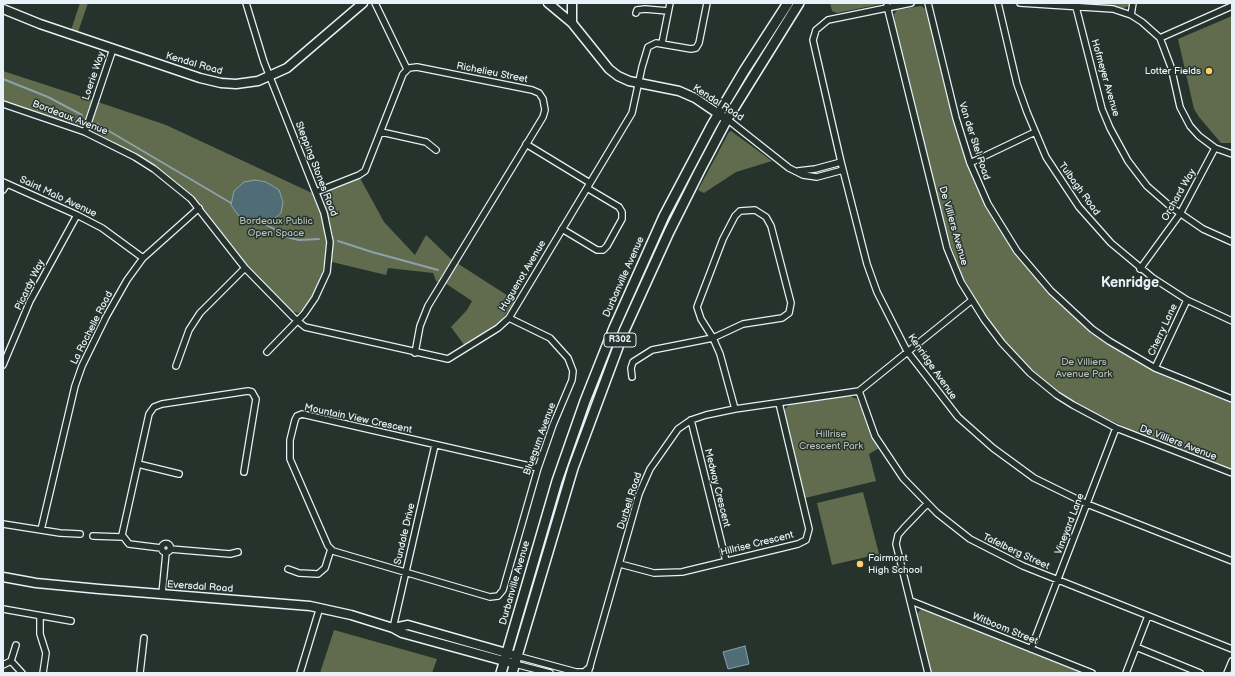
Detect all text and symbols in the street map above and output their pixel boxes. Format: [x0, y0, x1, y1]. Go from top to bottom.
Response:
street label: Hofmeyer Avenue [1088, 38, 1122, 118]
street label: Loerie Way [80, 50, 108, 102]
street label: Kendal Road [164, 50, 224, 78]
street label: Richelieu Street [455, 60, 529, 86]
place label: Lotter Fields [1145, 65, 1201, 77]
marker: Lotter Fields [1204, 66, 1214, 76]
street label: Kendal Road [690, 82, 746, 124]
street label: Bordeaux Avenue [31, 98, 109, 138]
street label: Van der Stel Road [956, 101, 992, 181]
street label: Stepping Stones Road [292, 120, 340, 218]
street label: Tulbagh Road [1056, 160, 1102, 218]
street label: Orchard Way [1159, 167, 1199, 223]
street label: Saint Malo Avenue [17, 174, 99, 220]
street label: De Villiers Avenue [936, 185, 970, 267]
park label: Bordeaux Public Open Space [239, 215, 313, 238]
street label: Durbanville Avenue [601, 235, 647, 319]
street label: Huguenot Avenue [497, 238, 549, 314]
street label: Picardy Way [13, 258, 47, 312]
district label: Kenridge [1101, 275, 1159, 291]
street label: La Rochelle Road [68, 289, 116, 367]
street label: Cherry Lane [1146, 302, 1180, 358]
street label: Kenridge Avenue [905, 332, 959, 402]
road number: R302 [604, 333, 636, 347]
park label: De Villiers Avenue Park [1056, 356, 1112, 380]
street label: Bluegum Avenue [521, 401, 559, 477]
street label: Mountain View Crescent [303, 402, 413, 436]
street label: De Villiers Avenue [1138, 423, 1218, 463]
park label: Hillrise Crescent Park [799, 428, 863, 452]
street label: Medway Crescent [701, 447, 733, 529]
street label: Durbell Road [615, 471, 645, 531]
street label: Vineyard Lane [1053, 492, 1087, 556]
street label: Sundale Drive [392, 502, 418, 566]
street label: Hillrise Crescent [719, 529, 795, 559]
street label: Tafelberg Street [981, 531, 1051, 573]
street label: Durbanville Avenue [497, 539, 533, 627]
place label: Fairmont High School [868, 552, 922, 576]
marker: Fairmont High School [855, 559, 865, 569]
street label: Eversdal Road [167, 579, 233, 595]
street label: Witboom Street [971, 610, 1039, 648]

